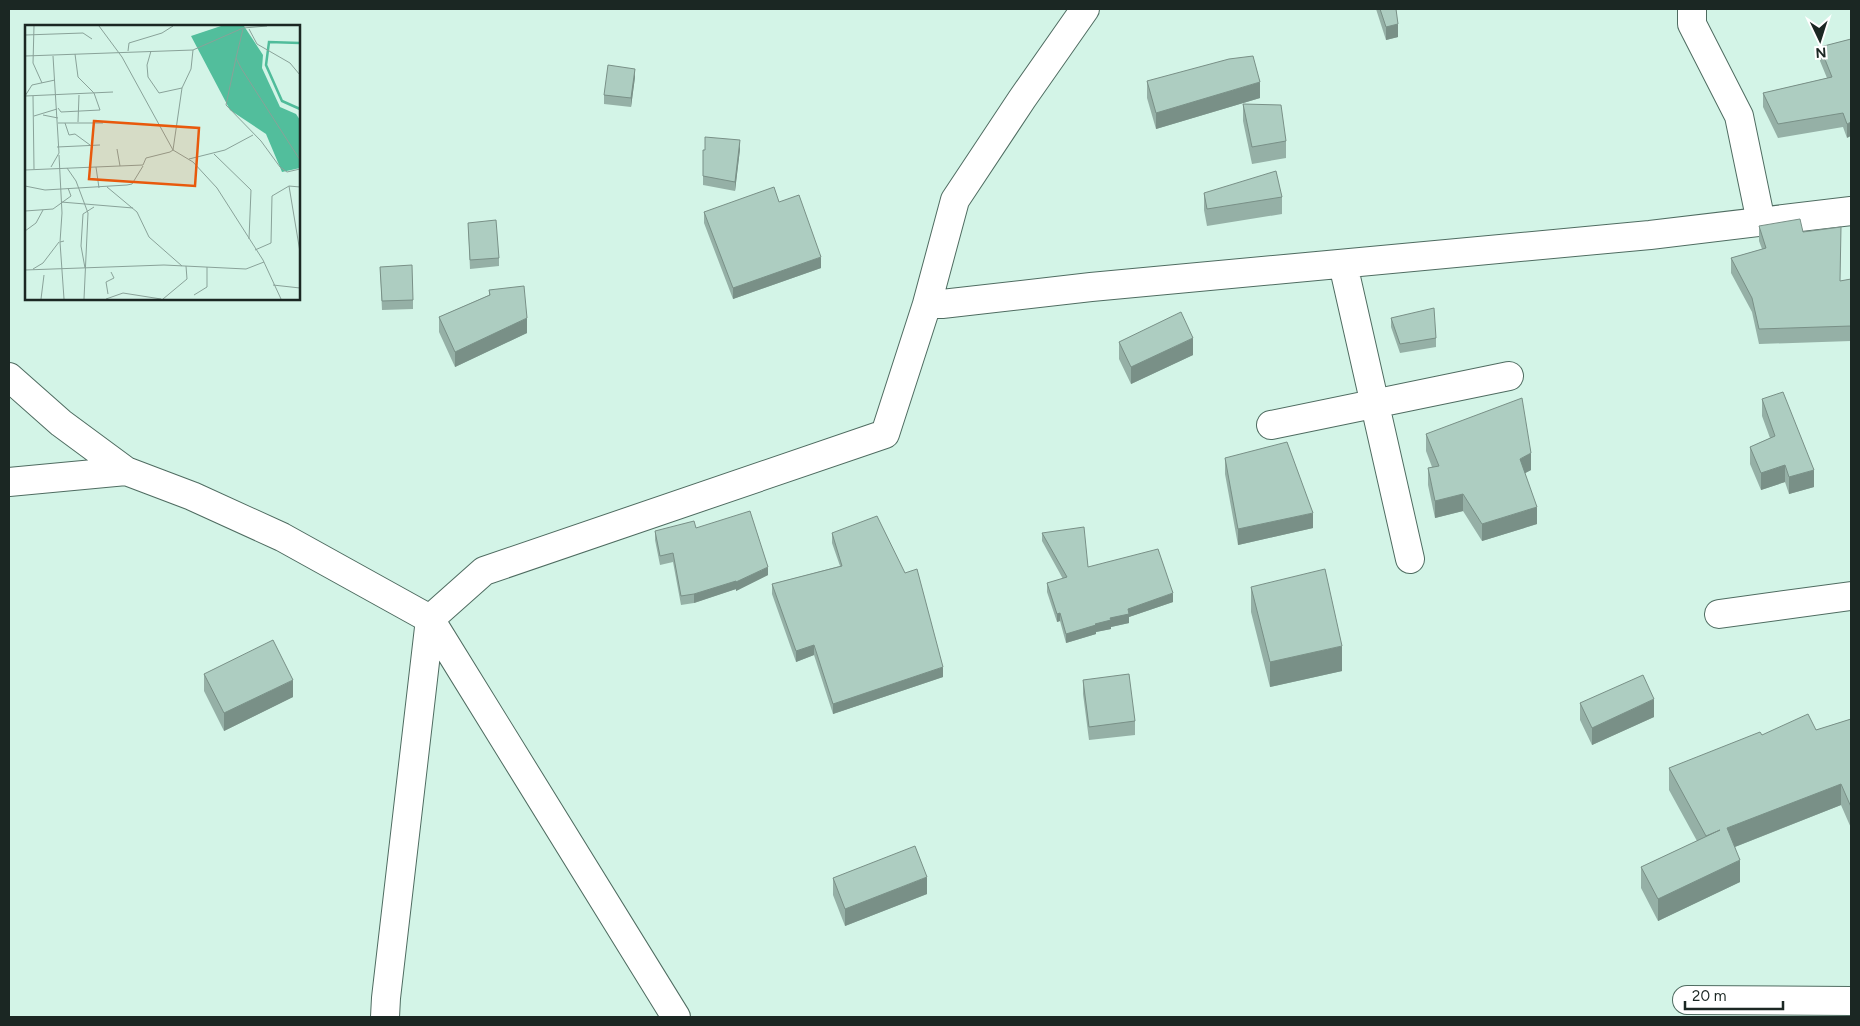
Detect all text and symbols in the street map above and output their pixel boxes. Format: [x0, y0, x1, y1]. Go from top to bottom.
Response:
north arrow [1795, 15, 1845, 65]
inset map [25, 25, 300, 300]
text: N [1815, 44, 1827, 61]
scale bar [1685, 978, 1782, 1010]
text: 20 m [1692, 987, 1726, 1005]

